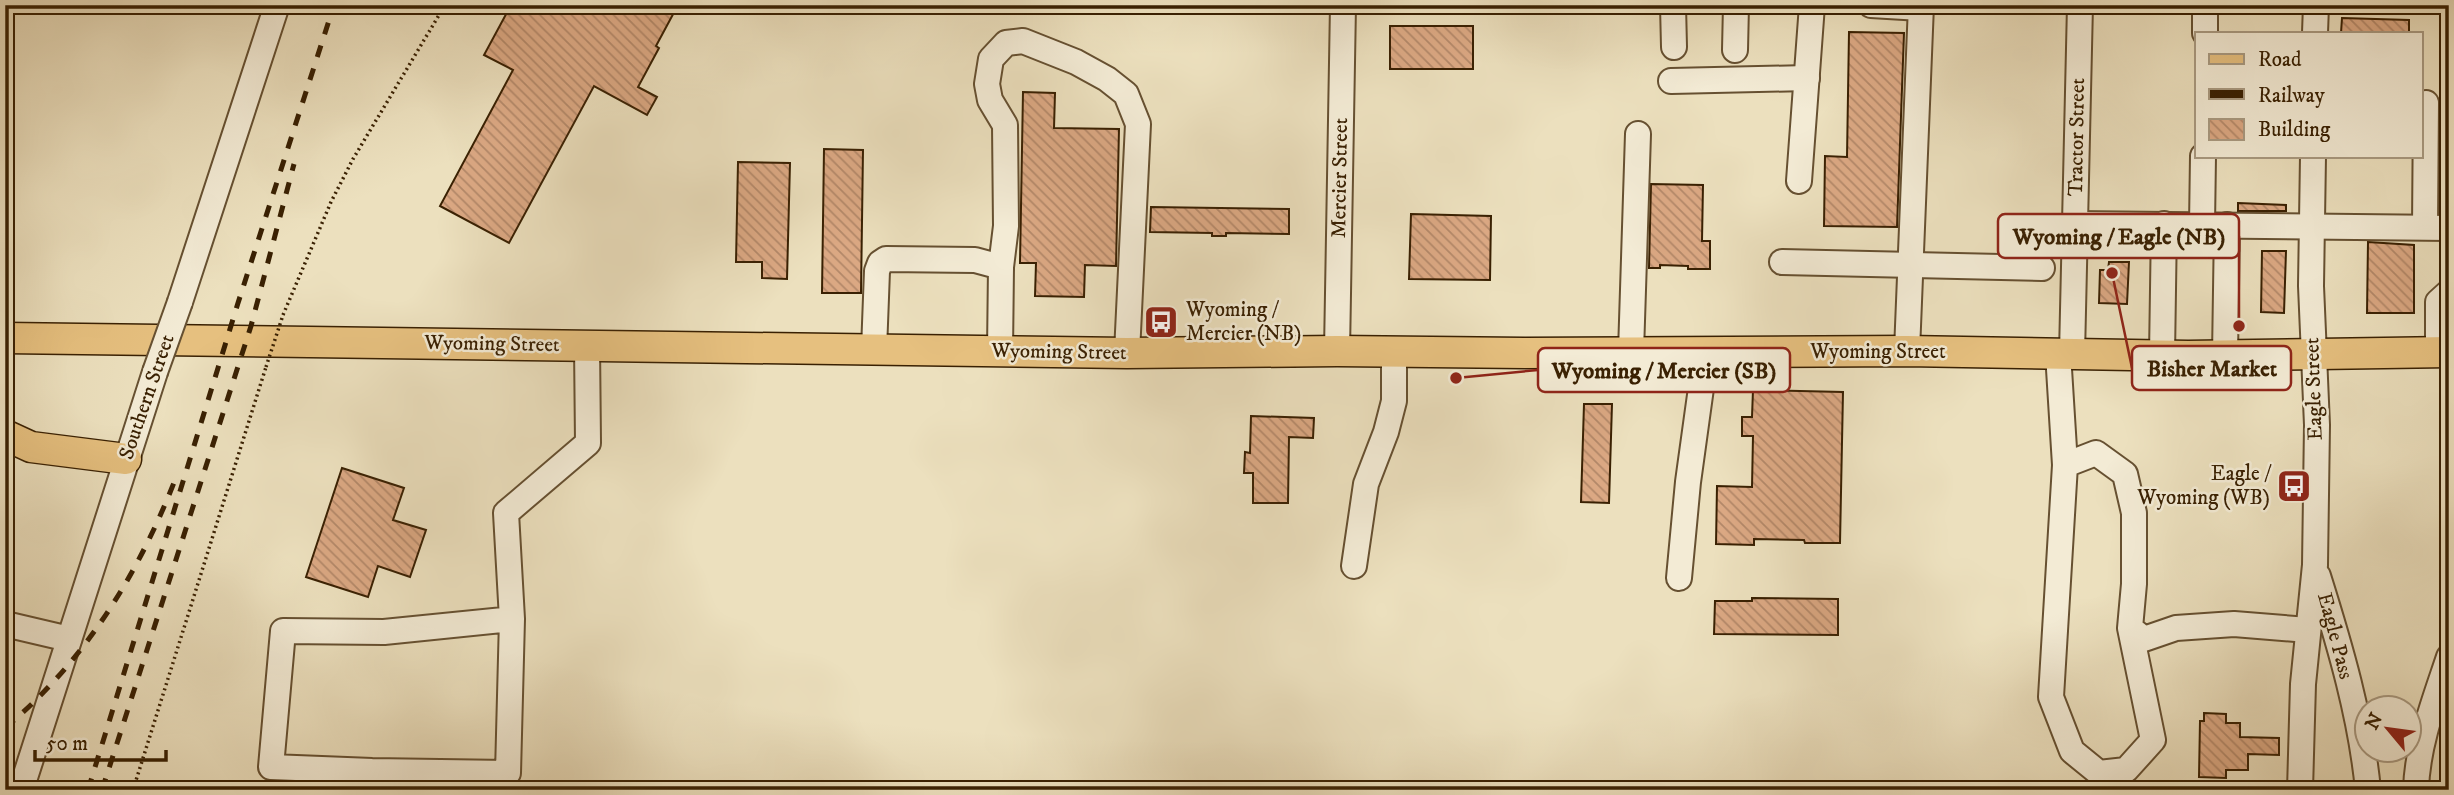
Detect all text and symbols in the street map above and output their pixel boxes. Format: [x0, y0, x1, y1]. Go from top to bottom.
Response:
legend [2195, 32, 2422, 158]
text: Road [2258, 47, 2302, 73]
street label: Tractor Street [2063, 77, 2091, 196]
text: Railway [2258, 83, 2326, 109]
street label: Mercier Street [1326, 117, 1354, 238]
text: Building [2258, 117, 2331, 143]
callout: Wyoming / Eagle (NB) [1998, 214, 2239, 258]
text: Wyoming / Eagle (NB) [2012, 223, 2225, 252]
place label: Wyoming / Mercier (NB) [1185, 297, 1301, 347]
bus stop icon: Wyoming / Mercier (NB) [1142, 303, 1180, 341]
street label: Wyoming Street [423, 330, 560, 358]
street label: Southern Street [113, 331, 181, 463]
street label: Eagle Street [2299, 337, 2329, 441]
street label: Wyoming Street [990, 338, 1127, 366]
street label: Wyoming Street [1809, 339, 1946, 365]
callout: Bisher Market [2132, 346, 2291, 390]
callout: Wyoming / Mercier (SB) [1538, 348, 1790, 392]
text: Bisher Market [2147, 355, 2278, 384]
text: Wyoming / Mercier (SB) [1551, 357, 1776, 386]
place label: Eagle / Wyoming (WB) [2136, 461, 2272, 511]
bus stop icon: Eagle / Wyoming (WB) [2275, 467, 2313, 505]
street label: Eagle Pass [2311, 590, 2359, 682]
north arrow [2352, 694, 2422, 764]
text: N [2361, 709, 2388, 734]
scale bar [35, 718, 166, 762]
text: 50 m [46, 731, 88, 757]

